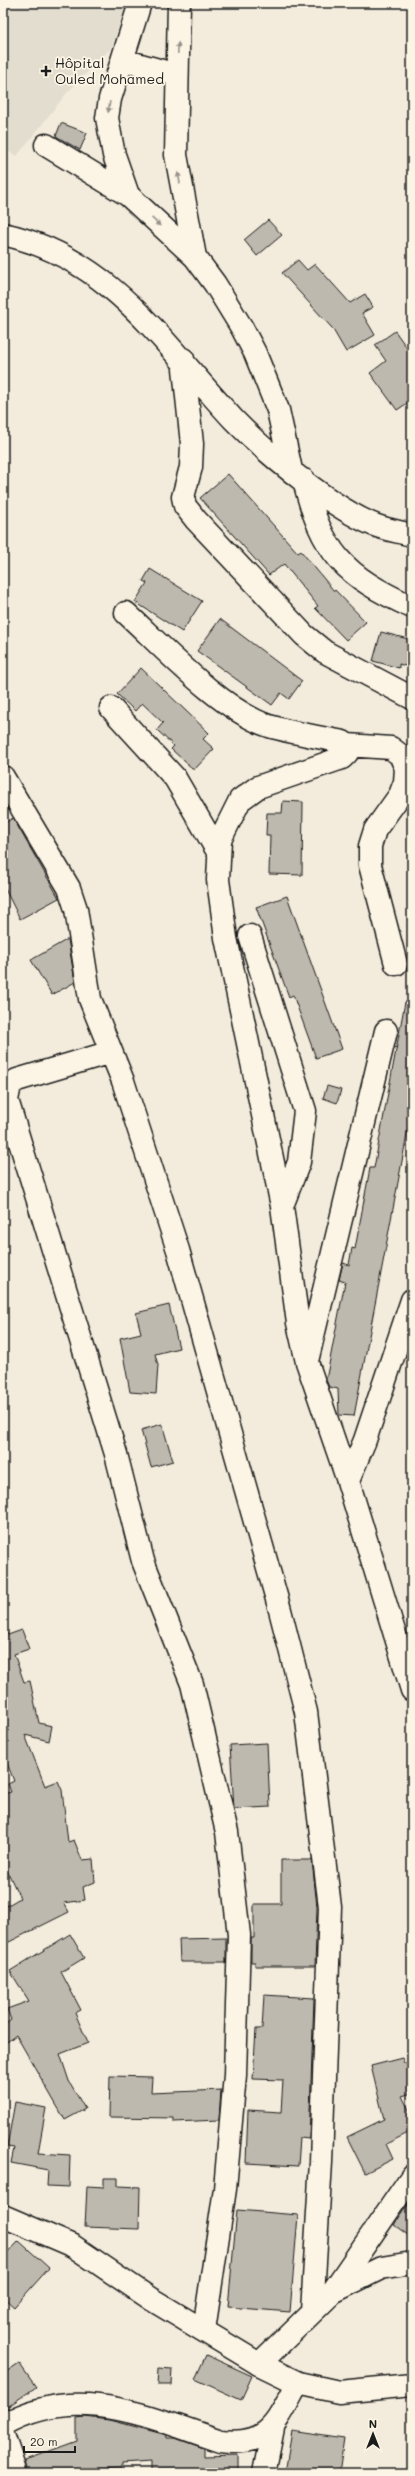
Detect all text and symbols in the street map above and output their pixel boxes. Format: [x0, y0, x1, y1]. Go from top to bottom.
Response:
one-way arrow [174, 42, 181, 54]
place label: Hôpital Ouled Mohamed [55, 53, 164, 88]
marker: Hôpital Ouled Mohamed [40, 65, 52, 77]
one-way arrow [106, 101, 112, 113]
one-way arrow [176, 171, 182, 184]
one-way arrow [151, 217, 162, 226]
north arrow [353, 2414, 393, 2454]
text: N [369, 2416, 377, 2431]
scale bar [24, 2428, 75, 2454]
text: 20 m [30, 2433, 58, 2449]

